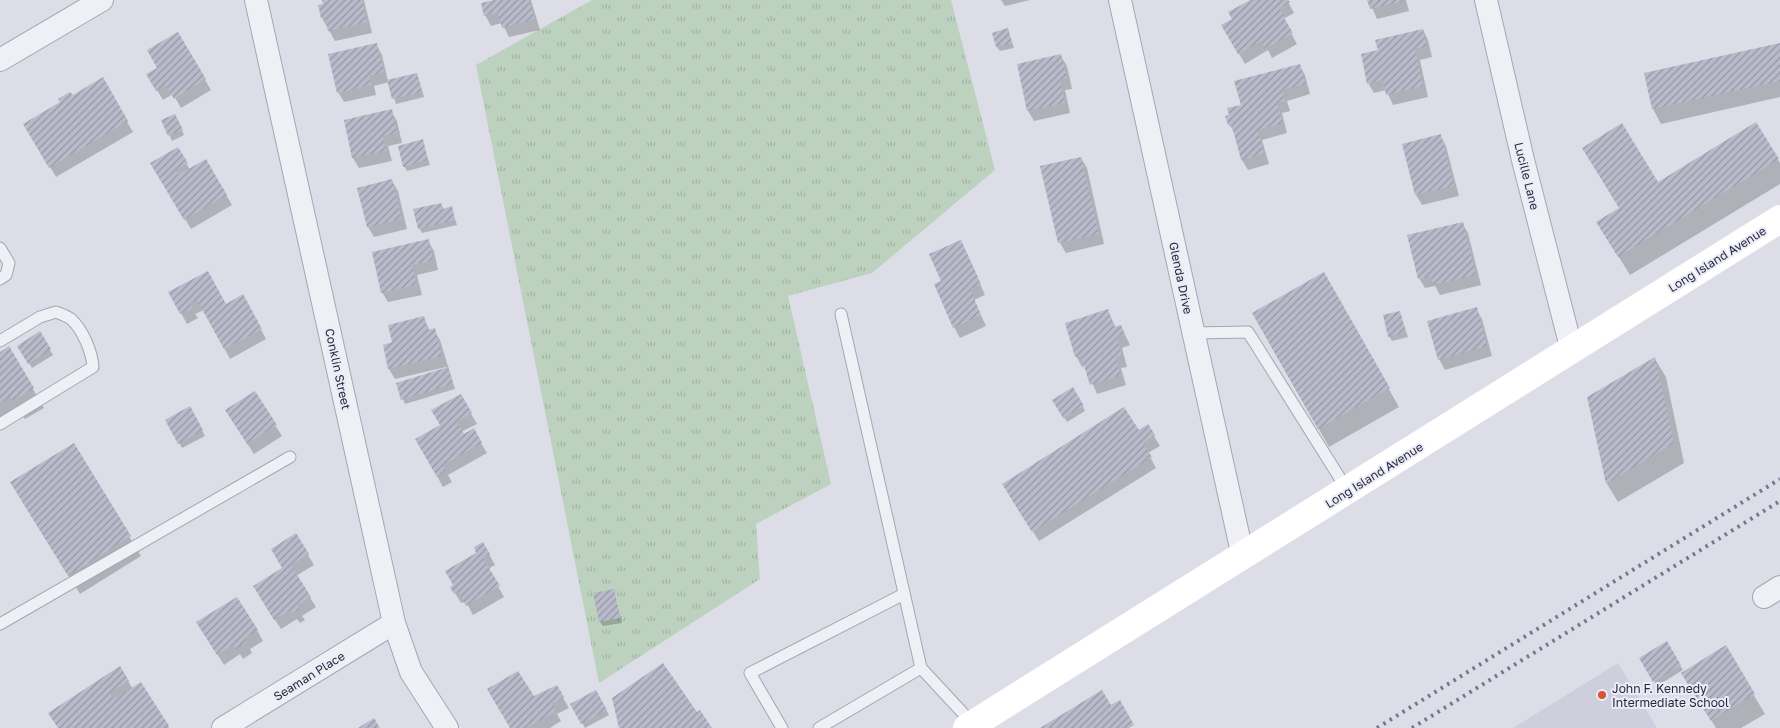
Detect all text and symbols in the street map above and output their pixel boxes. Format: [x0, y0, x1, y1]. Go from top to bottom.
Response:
street label: Lucille Lane [1511, 141, 1543, 211]
street label: Long Island Avenue [1665, 223, 1769, 295]
street label: Glenda Drive [1166, 241, 1196, 316]
street label: Conklin Street [322, 327, 354, 411]
street label: Long Island Avenue [1322, 439, 1426, 511]
street label: Seaman Place [271, 648, 347, 704]
place label: John F. Kennedy Intermediate School [1612, 681, 1729, 710]
marker: John F. Kennedy Intermediate School [1596, 689, 1608, 701]

